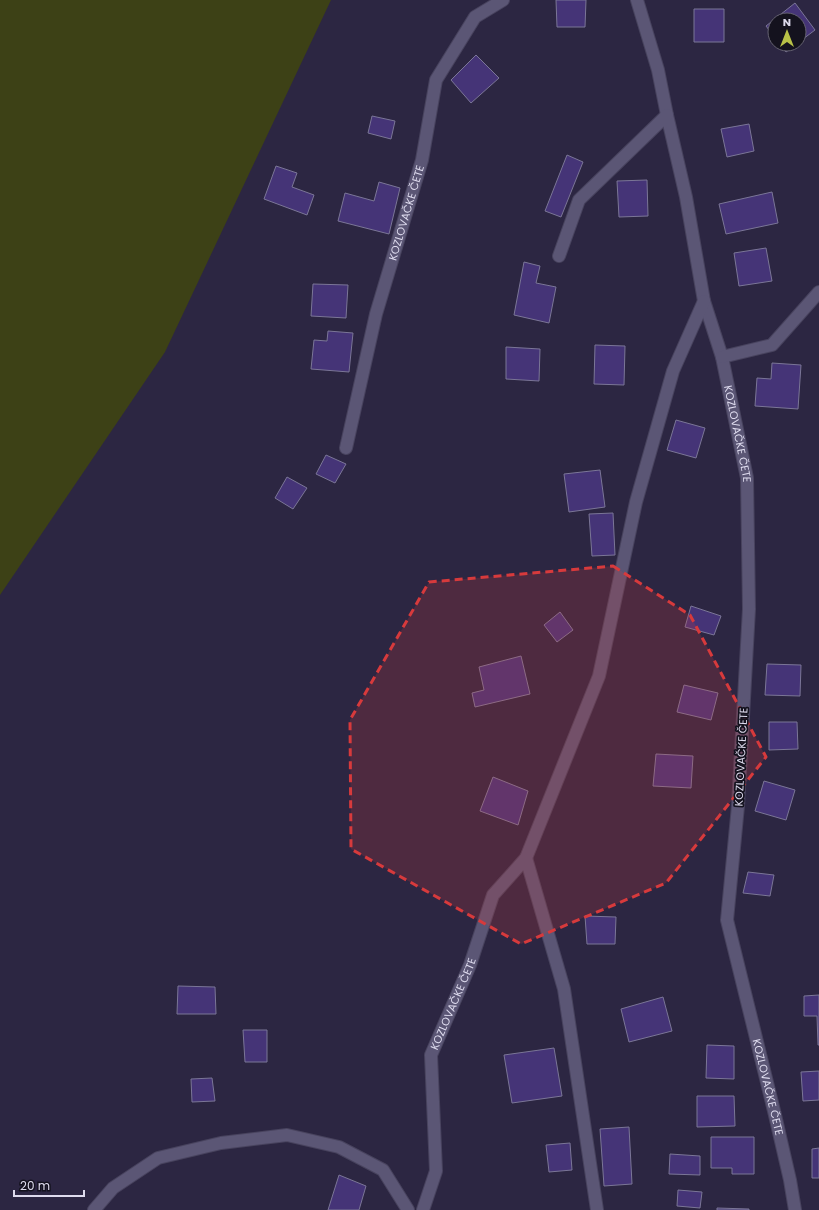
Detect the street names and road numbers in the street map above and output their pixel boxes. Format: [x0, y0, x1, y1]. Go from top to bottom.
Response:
street label: KOZLOVAČKE ČETE [384, 163, 428, 262]
street label: KOZLOVAČKE ČETE [720, 384, 755, 483]
street label: KOZLOVAČKE ČETE [730, 707, 752, 807]
street label: KOZLOVAČKE ČETE [426, 956, 480, 1052]
street label: KOZLOVAČKE ČETE [749, 1037, 787, 1137]

